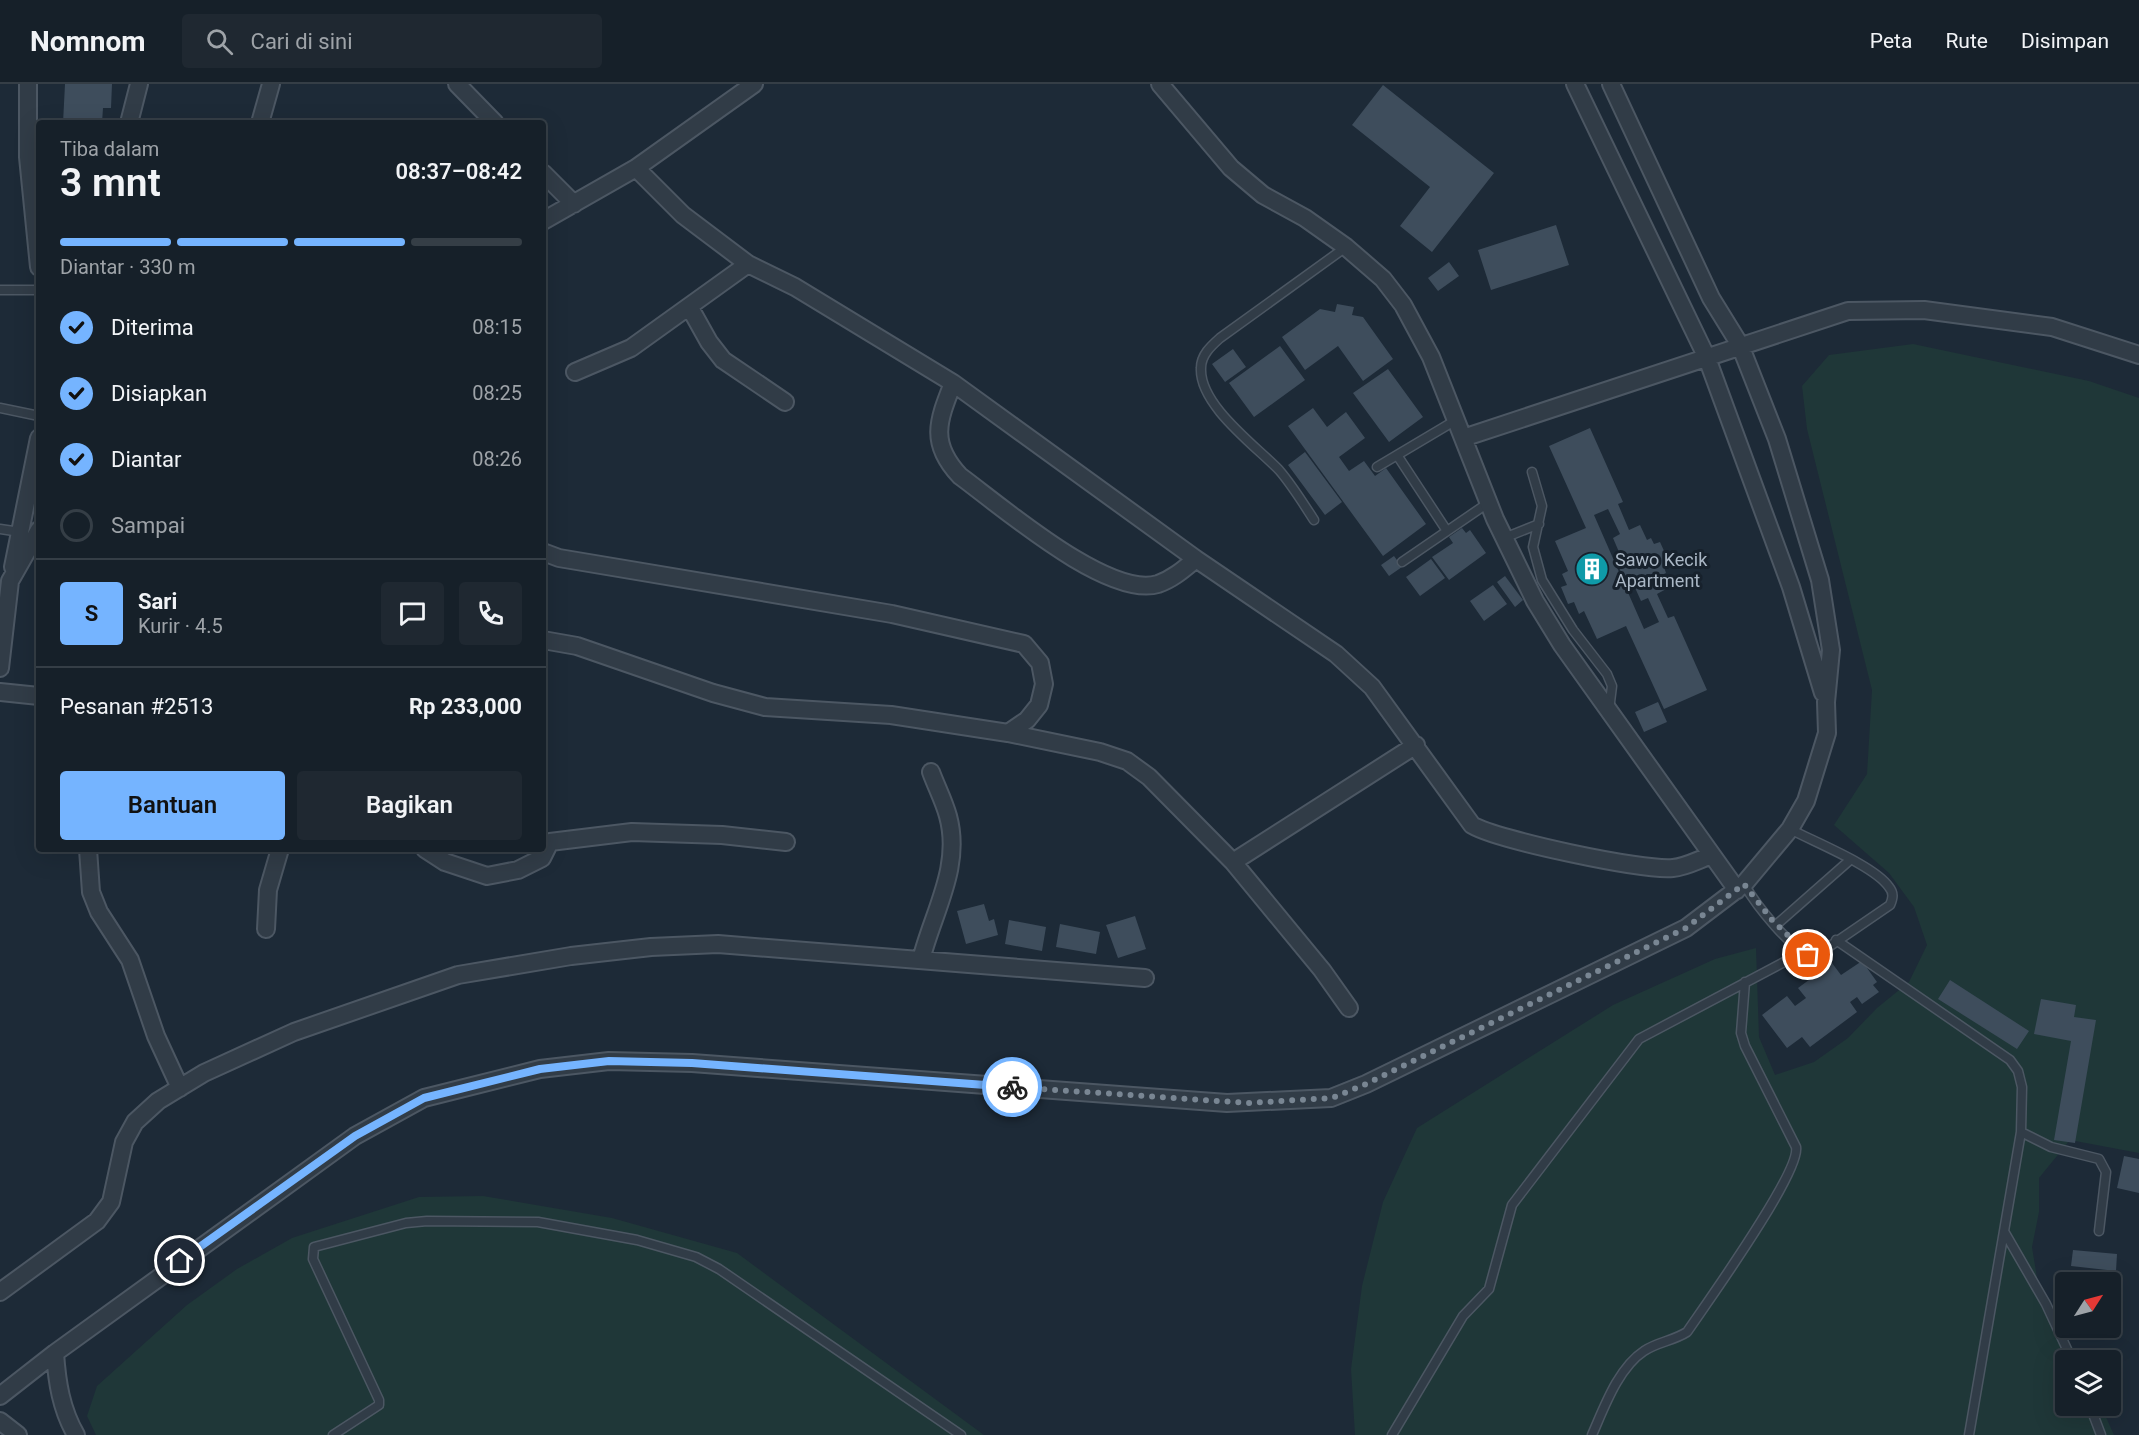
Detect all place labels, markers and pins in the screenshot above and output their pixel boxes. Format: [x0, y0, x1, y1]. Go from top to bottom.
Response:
place label: Sawo Kecik Apartment [1615, 549, 1708, 591]
building icon: Sawo Kecik Apartment [1574, 551, 1610, 587]
pin [1782, 929, 1833, 980]
pin [154, 1235, 205, 1286]

